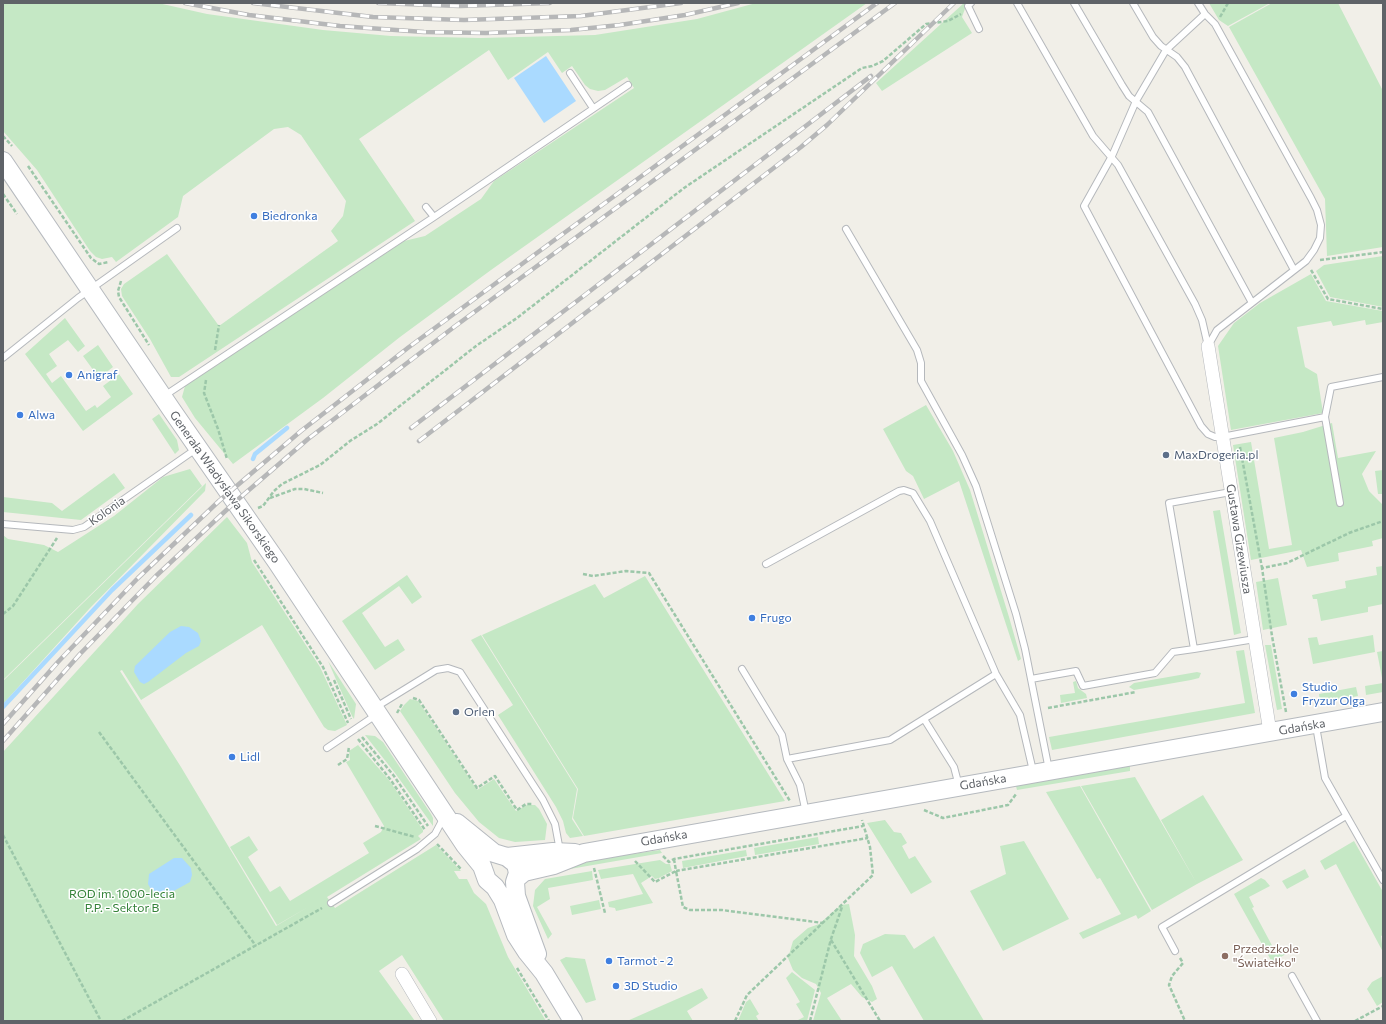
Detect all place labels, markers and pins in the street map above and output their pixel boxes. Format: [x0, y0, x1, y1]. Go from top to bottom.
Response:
place label: Biedronka [262, 209, 318, 223]
marker: Biedronka [249, 211, 259, 221]
place label: Anigraf [77, 368, 117, 382]
marker: Anigraf [64, 370, 74, 380]
place label: Alwa [28, 408, 55, 422]
marker: Alwa [15, 410, 25, 420]
place label: MaxDrogeria.pl [1174, 448, 1258, 462]
marker: MaxDrogeria.pl [1161, 450, 1171, 460]
place label: Frugo [760, 611, 792, 625]
marker: Frugo [747, 613, 757, 623]
place label: Studio Fryzur Olga [1302, 680, 1365, 708]
marker: Studio Fryzur Olga [1289, 689, 1299, 699]
place label: Orlen [464, 705, 495, 719]
marker: Orlen [451, 707, 461, 717]
place label: Lidl [240, 750, 260, 764]
marker: Lidl [227, 752, 237, 762]
place label: Przedszkole "Światełko" [1233, 942, 1299, 970]
marker: Przedszkole "Światełko" [1220, 951, 1230, 961]
place label: Tarmot - 2 [617, 954, 674, 968]
marker: Tarmot - 2 [604, 956, 614, 966]
place label: 3D Studio [624, 979, 678, 993]
marker: 3D Studio [611, 981, 621, 991]

